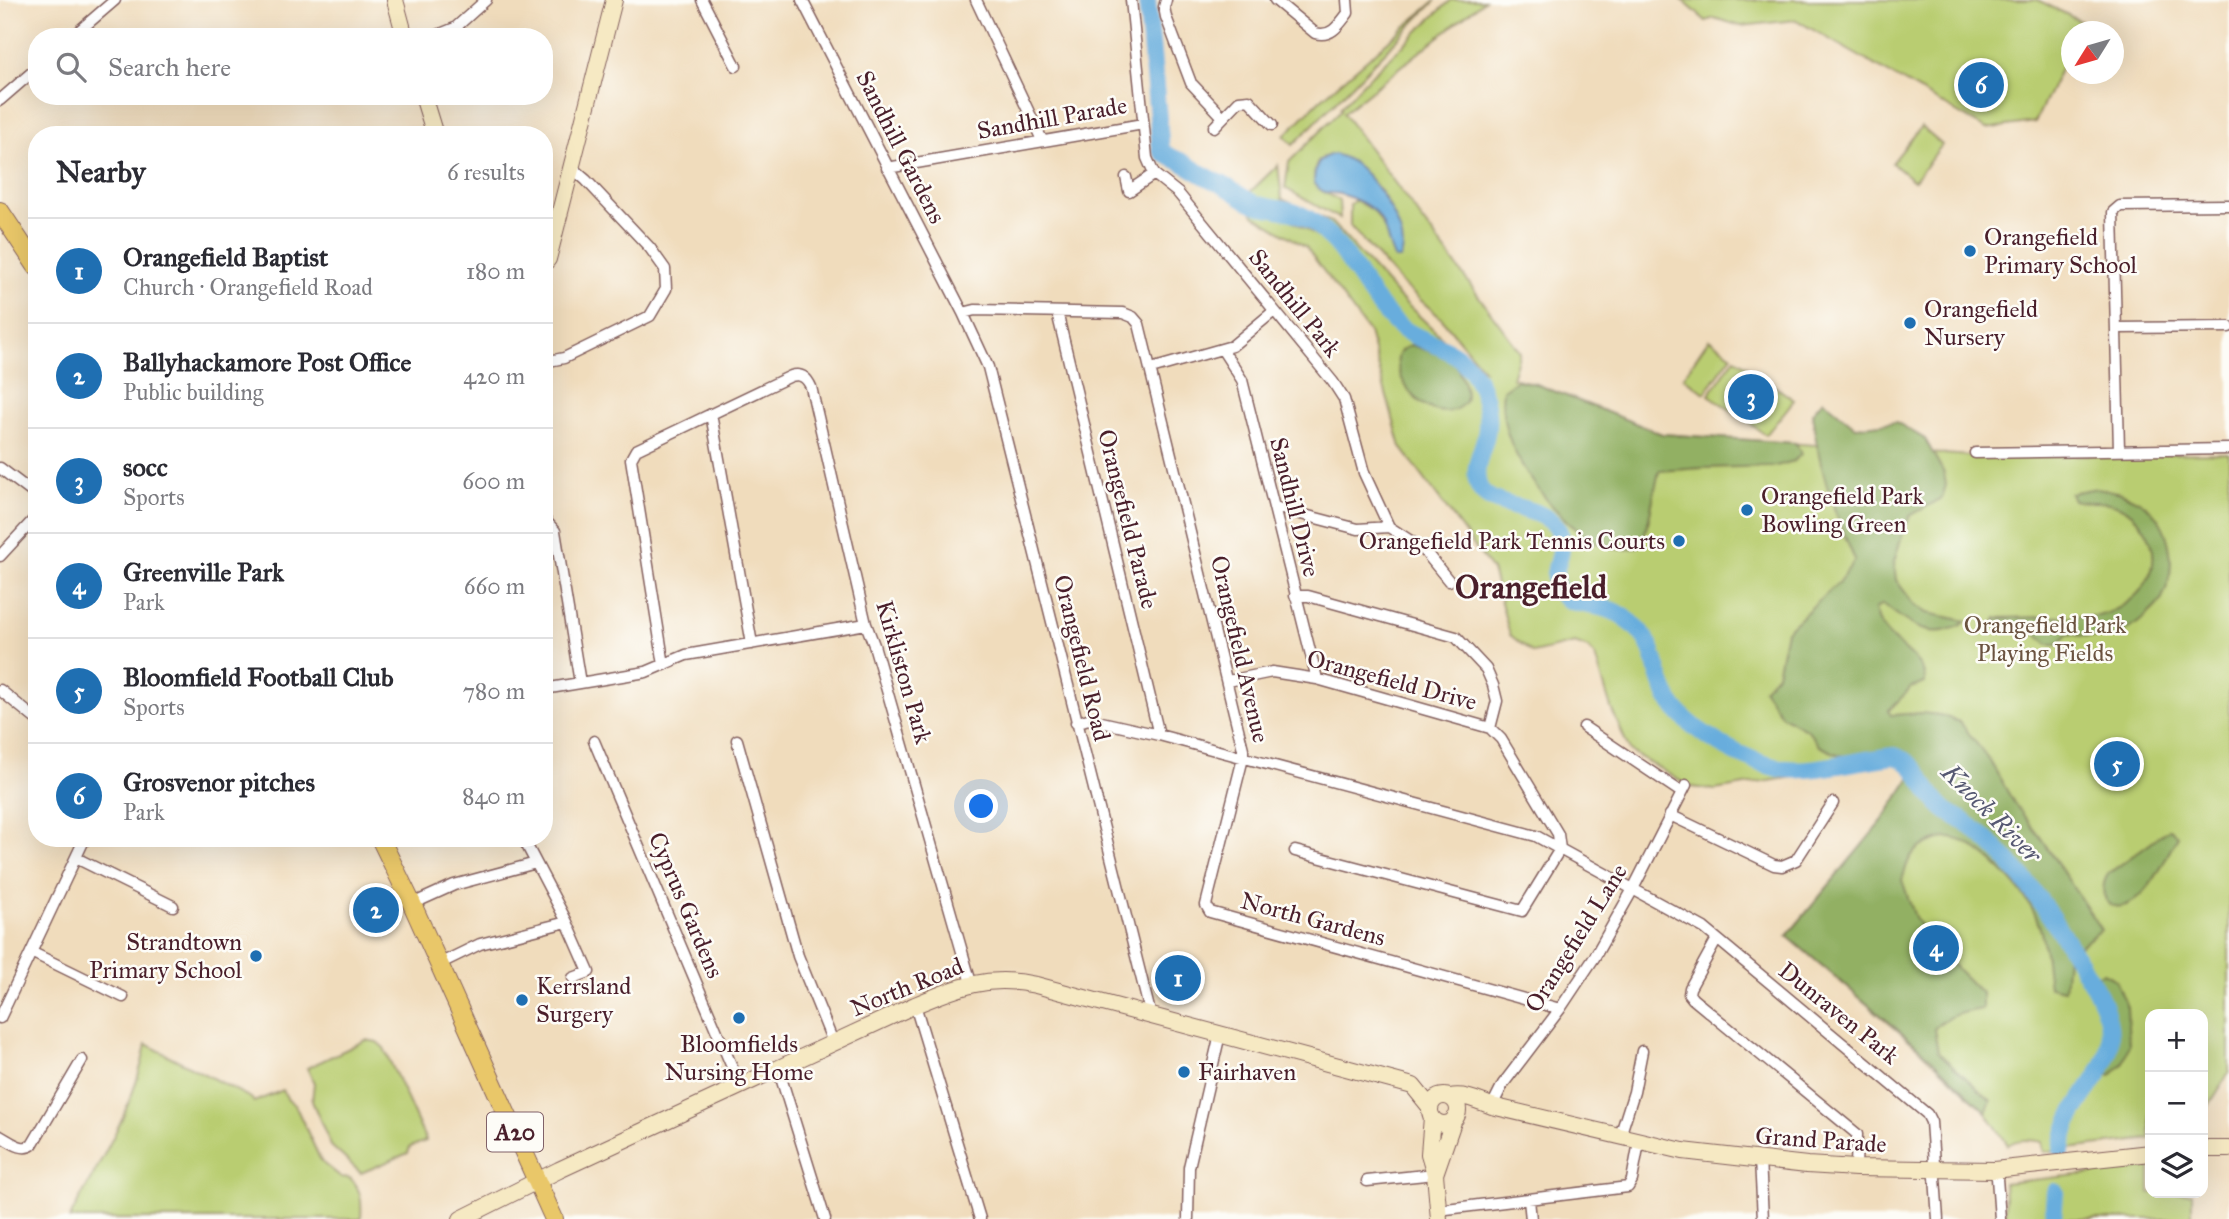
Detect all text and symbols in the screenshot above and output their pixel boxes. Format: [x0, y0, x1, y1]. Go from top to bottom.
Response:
north arrow [2061, 21, 2124, 84]
search box [28, 28, 553, 105]
icon: search [52, 48, 90, 86]
text: Search here [108, 51, 231, 83]
pin: 6 [1958, 59, 2004, 111]
street label: Sandhill Gardens [850, 66, 952, 228]
street label: Sandhill Parade [975, 90, 1129, 146]
text: Nearby [56, 154, 146, 190]
text: 6 results [447, 158, 525, 186]
place label: Orangefield Primary School [1984, 222, 2138, 280]
text: Orangefield Baptist [123, 241, 328, 273]
street label: Sandhill Park [1242, 243, 1348, 364]
marker: Orangefield Primary School [1962, 243, 1978, 259]
text: 1 [74, 257, 84, 285]
text: 180 m [466, 257, 525, 285]
text: Church · Orangefield Road [123, 273, 373, 301]
place label: Orangefield Nursery [1924, 294, 2038, 352]
marker: Orangefield Nursery [1902, 315, 1918, 331]
text: Ballyhackamore Post Office [123, 346, 411, 378]
text: 2 [73, 362, 85, 390]
text: 420 m [463, 362, 525, 390]
pin: 3 [1728, 371, 1774, 423]
text: Public building [123, 378, 263, 406]
street label: Orangefield Parade [1091, 426, 1165, 612]
street label: Sandhill Drive [1263, 434, 1327, 580]
text: socc [123, 451, 168, 483]
text: 3 [74, 467, 84, 495]
text: 600 m [462, 467, 525, 495]
place label: Orangefield Park Bowling Green [1761, 481, 1924, 539]
text: Sports [123, 483, 185, 511]
marker: Orangefield Park Bowling Green [1739, 502, 1755, 518]
place label: Orangefield Park Tennis Courts [1359, 526, 1665, 556]
marker: Orangefield Park Tennis Courts [1671, 533, 1687, 549]
street label: Orangefield Avenue [1204, 552, 1276, 746]
text: Greenville Park [123, 556, 284, 588]
district label: Orangefield [1455, 568, 1608, 607]
text: 4 [73, 572, 85, 600]
text: 660 m [464, 572, 525, 600]
street label: Orangefield Road [1047, 572, 1117, 744]
text: Park [123, 588, 165, 616]
street label: Kirkliston Park [869, 597, 939, 748]
park label: Orangefield Park Playing Fields [1964, 610, 2127, 668]
street label: Orangefield Drive [1304, 643, 1480, 717]
text: Bloomfield Football Club [123, 661, 394, 693]
text: 5 [74, 677, 84, 705]
text: 780 m [463, 677, 525, 705]
text: Sports [123, 693, 185, 721]
pin: 5 [2094, 738, 2140, 790]
water label: Knock River [1934, 755, 2049, 870]
text: Grosvenor pitches [123, 766, 315, 798]
text: 6 [73, 782, 85, 810]
text: 840 m [462, 782, 525, 810]
your location [964, 789, 998, 823]
text: Park [123, 798, 165, 826]
street label: Cyprus Gardens [642, 827, 730, 983]
street label: Orangefield Lane [1518, 858, 1634, 1018]
pin: 2 [353, 884, 399, 936]
street label: North Gardens [1237, 885, 1389, 953]
pin: 4 [1913, 922, 1959, 974]
place label: Strandtown Primary School [89, 927, 243, 985]
marker: Strandtown Primary School [248, 948, 264, 964]
street label: North Road [846, 951, 968, 1023]
pin: 1 [1155, 952, 1201, 1004]
street label: Dunraven Park [1773, 955, 1906, 1071]
place label: Kerrsland Surgery [536, 971, 631, 1029]
marker: Kerrsland Surgery [514, 992, 530, 1008]
map controls [2145, 1009, 2208, 1198]
button: + [2145, 1009, 2208, 1072]
marker: Bloomfields Nursing Home [731, 1010, 747, 1026]
place label: Bloomfields Nursing Home [664, 1029, 814, 1087]
place label: Fairhaven [1198, 1057, 1296, 1087]
marker: Fairhaven [1176, 1064, 1192, 1080]
button: − [2145, 1072, 2208, 1135]
road number: A20 [487, 1112, 543, 1152]
street label: Grand Parade [1754, 1120, 1888, 1160]
button: layers [2145, 1135, 2208, 1198]

